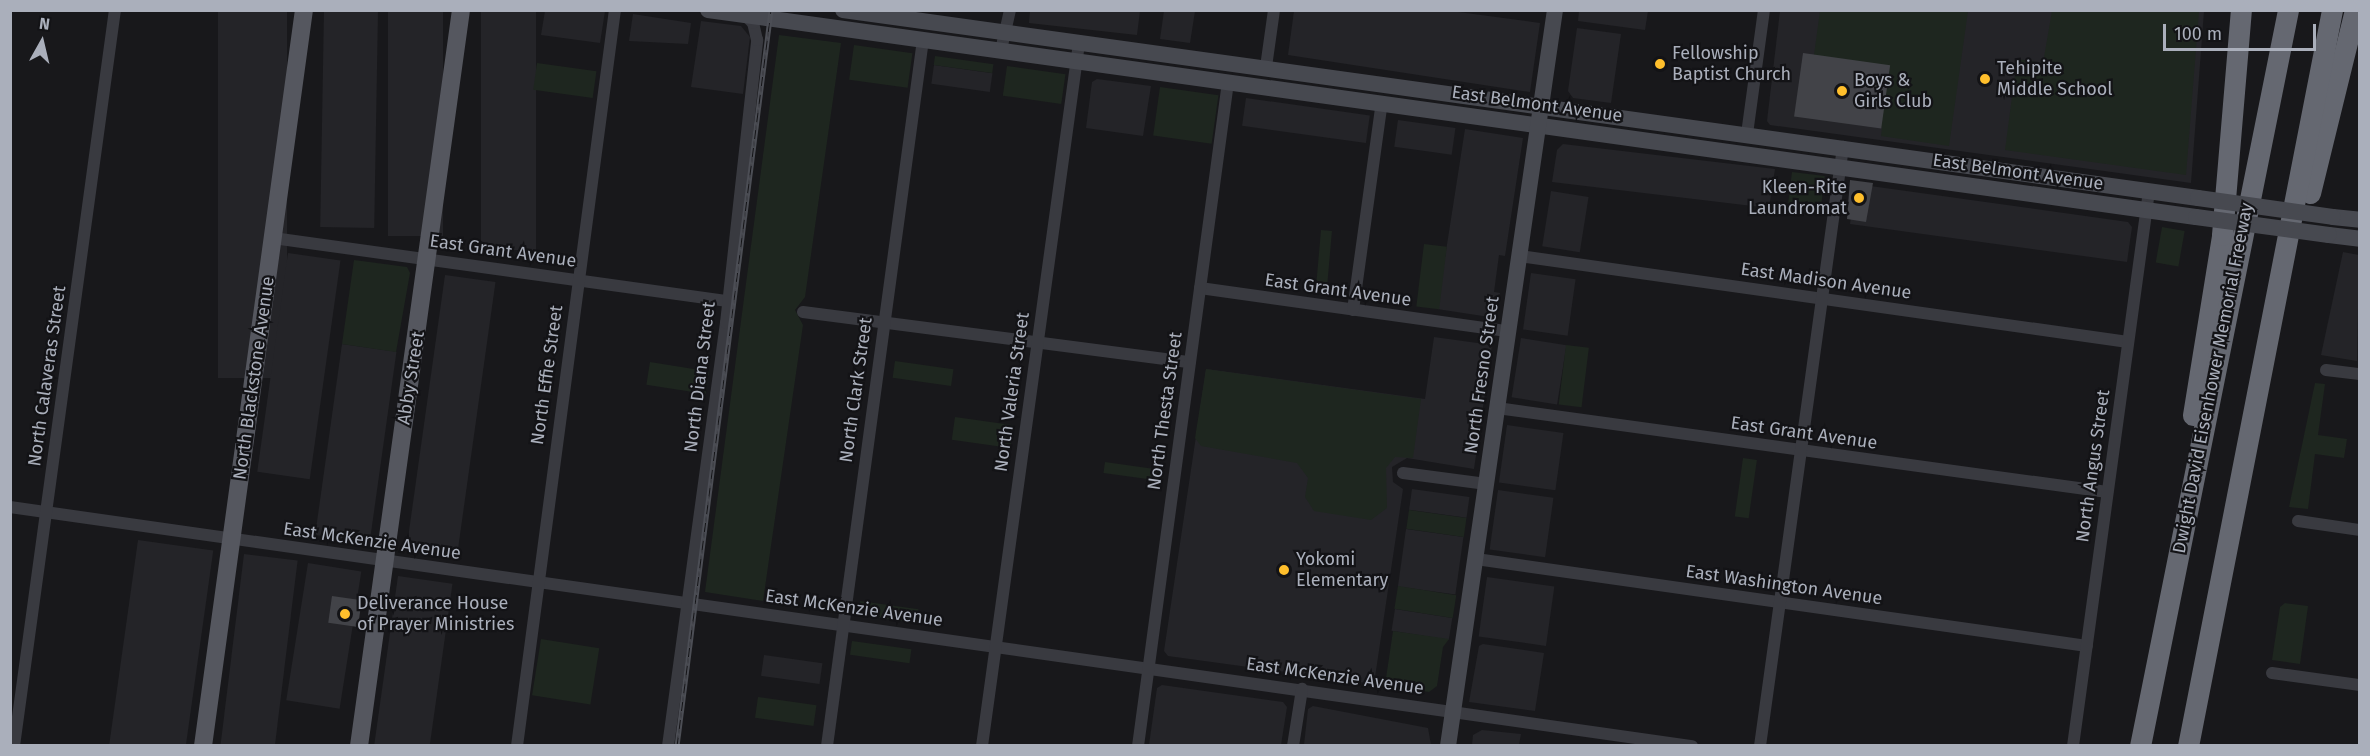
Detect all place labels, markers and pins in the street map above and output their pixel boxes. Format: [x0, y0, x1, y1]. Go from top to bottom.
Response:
place label: Fellowship Baptist Church [1672, 43, 1791, 86]
marker: Fellowship Baptist Church [1653, 57, 1667, 71]
place label: Tehipite Middle School [1997, 58, 2113, 100]
place label: Boys & Girls Club [1854, 70, 1932, 112]
marker: Tehipite Middle School [1978, 72, 1992, 86]
marker: Boys & Girls Club [1835, 84, 1849, 98]
place label: Kleen-Rite Laundromat [1748, 177, 1847, 219]
marker: Kleen-Rite Laundromat [1852, 191, 1866, 205]
place label: Yokomi Elementary [1296, 549, 1388, 592]
marker: Yokomi Elementary [1277, 563, 1291, 577]
place label: Deliverance House of Prayer Ministries [357, 593, 514, 636]
marker: Deliverance House of Prayer Ministries [338, 607, 352, 621]

